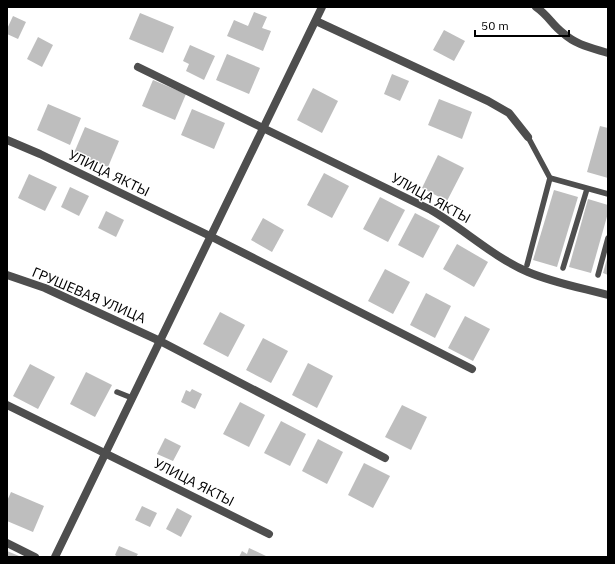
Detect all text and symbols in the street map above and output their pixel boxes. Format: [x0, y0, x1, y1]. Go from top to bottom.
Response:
scale bar [475, 12, 569, 38]
text: 50 m [481, 18, 509, 33]
street label: УЛИЦА ЯКТЫ [65, 146, 153, 200]
street label: УЛИЦА ЯКТЫ [388, 169, 474, 227]
street label: ГРУШЕВАЯ УЛИЦА [29, 263, 149, 327]
street label: УЛИЦА ЯКТЫ [151, 454, 237, 510]

